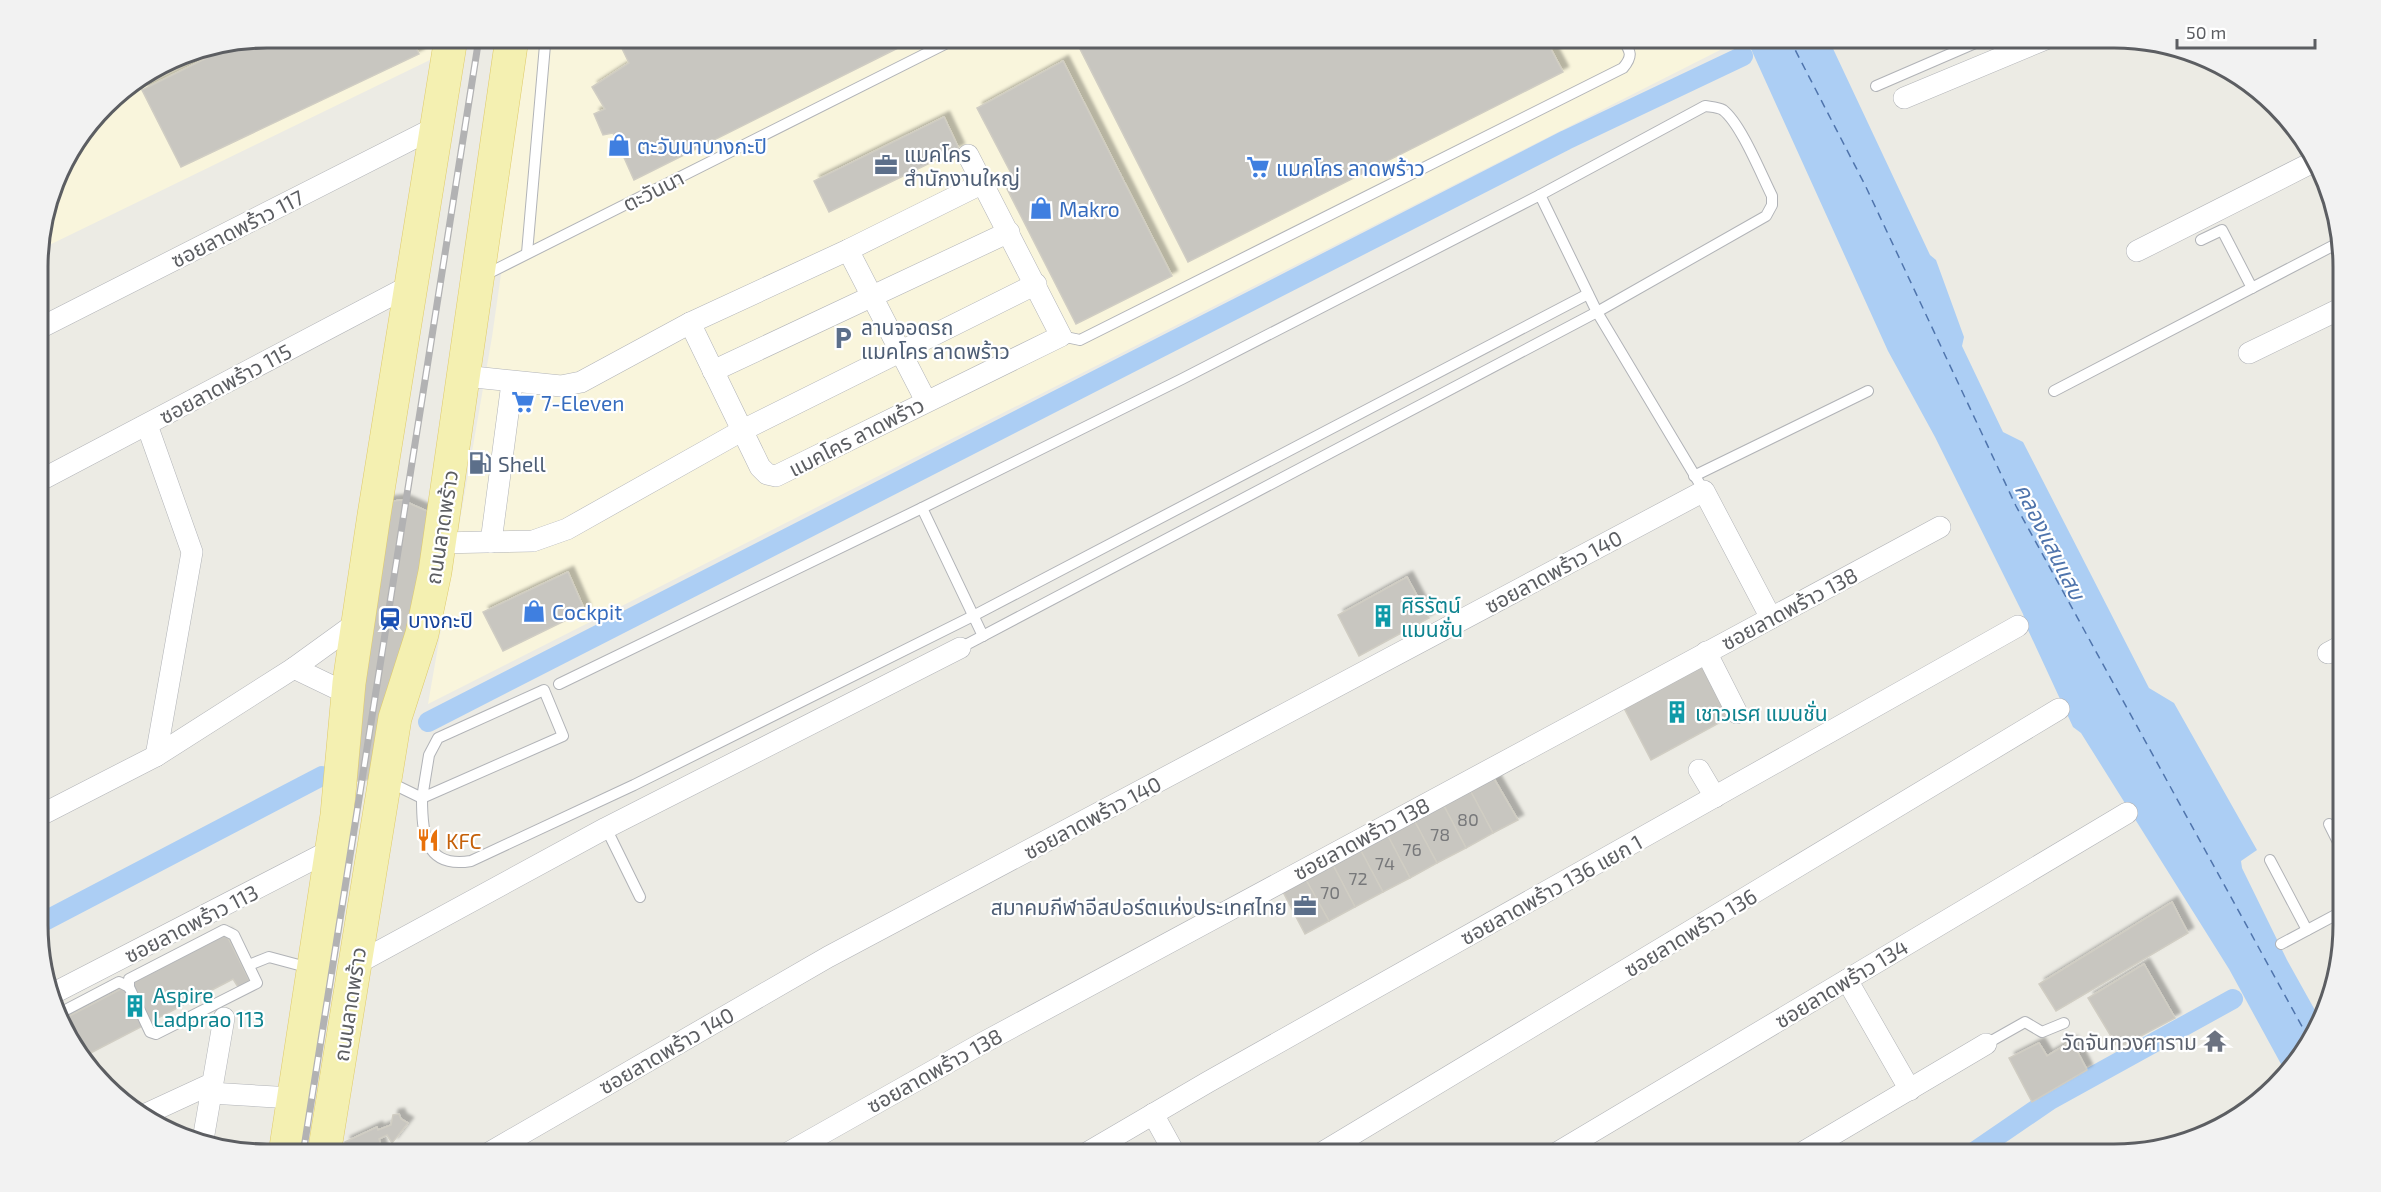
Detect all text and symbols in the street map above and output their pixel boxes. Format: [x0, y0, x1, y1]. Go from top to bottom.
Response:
scale bar [2177, 12, 2315, 50]
text: 50 m [2186, 21, 2226, 43]
shop icon: ตะวันนาบางกะปิ [606, 132, 632, 158]
place label: ตะวันนาบางกะปิ [637, 133, 767, 158]
place label: แมคโคร สำนักงานใหญ่ [904, 141, 1020, 190]
office icon: แมคโคร สำนักงานใหญ่ [873, 152, 899, 178]
supermarket icon: แมคโคร ลาดพร้าว [1245, 154, 1271, 180]
place label: แมคโคร ลาดพร้าว [1276, 155, 1425, 180]
street label: ตะวันนา [618, 164, 688, 216]
street label: ซอยลาดพร้าว 117 [166, 184, 308, 272]
shop icon: Makro [1028, 195, 1054, 221]
place label: Makro [1059, 196, 1120, 221]
place label: ลานจอดรถ แมคโคร ลาดพร้าว [861, 314, 1010, 363]
parking icon: ลานจอดรถ แมคโคร ลาดพร้าว [830, 325, 856, 351]
street label: ซอยลาดพร้าว 115 [155, 338, 295, 428]
supermarket icon: 7-Eleven [510, 389, 536, 415]
place label: 7-Eleven [541, 390, 624, 415]
street label: แมคโคร ลาดพร้าว [784, 391, 928, 481]
fuel station icon: Shell [467, 450, 493, 476]
place label: Shell [498, 451, 546, 476]
street label: ถนนลาดพร้าว [420, 468, 462, 586]
water label: คลองแสนแสบ [2011, 479, 2092, 605]
street label: ซอยลาดพร้าว 140 [1480, 524, 1626, 618]
street label: ซอยลาดพร้าว 138 [1717, 562, 1861, 654]
place label: ศิริรัตน์ แมนชั่น [1401, 592, 1463, 641]
shop icon: Cockpit [521, 598, 547, 624]
place label: Cockpit [552, 599, 622, 624]
building icon: ศิริรัตน์ แมนชั่น [1370, 603, 1396, 629]
station icon: บางกะปิ [377, 606, 403, 632]
place label: บางกะปิ [408, 607, 473, 632]
building icon: เชาวเรศ แมนชั่น [1664, 699, 1690, 725]
place label: เชาวเรศ แมนชั่น [1695, 700, 1828, 725]
street label: ซอยลาดพร้าว 140 [1019, 770, 1165, 864]
street label: ซอยลาดพร้าว 138 [1289, 792, 1433, 884]
house number: 80 [1457, 808, 1479, 830]
house number: 78 [1430, 823, 1450, 845]
restaurant icon: KFC [415, 827, 441, 853]
place label: KFC [446, 828, 482, 853]
street label: ซอยลาดพร้าว 136 แยก 1 [1456, 829, 1646, 949]
house number: 76 [1402, 838, 1422, 860]
house number: 74 [1375, 852, 1395, 874]
house number: 72 [1348, 867, 1368, 889]
street label: ซอยลาดพร้าว 113 [120, 879, 262, 967]
house number: 70 [1320, 881, 1340, 903]
street label: ซอยลาดพร้าว 136 [1619, 883, 1761, 981]
office icon: สมาคมกีฬาอีสปอร์ตแห่งประเทศไทย [1292, 893, 1318, 919]
place label: สมาคมกีฬาอีสปอร์ตแห่งประเทศไทย [991, 894, 1287, 919]
street label: ซอยลาดพร้าว 134 [1770, 933, 1912, 1033]
street label: ถนนลาดพร้าว [328, 945, 370, 1063]
place label: Aspire Ladprao 113 [153, 982, 265, 1031]
building icon: Aspire Ladprao 113 [122, 993, 148, 1019]
street label: ซอยลาดพร้าว 140 [594, 1001, 738, 1099]
street label: ซอยลาดพร้าว 138 [862, 1023, 1006, 1117]
temple icon: วัดจันทวงศาราม [2202, 1028, 2228, 1054]
place label: วัดจันทวงศาราม [2062, 1029, 2197, 1054]

